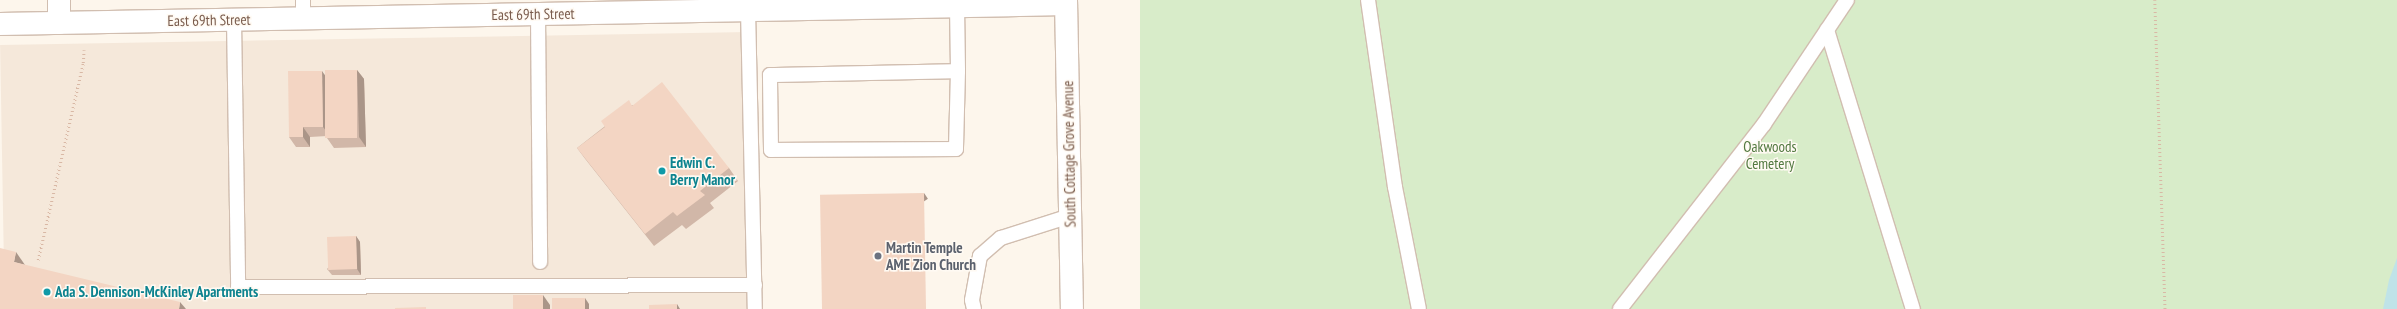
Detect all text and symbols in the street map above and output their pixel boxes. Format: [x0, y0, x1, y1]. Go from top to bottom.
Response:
street label: East 69th Street [491, 4, 575, 24]
street label: East 69th Street [167, 10, 251, 30]
street label: South Cottage Grove Avenue [1059, 80, 1079, 228]
park label: Oakwoods Cemetery [1743, 137, 1797, 172]
place label: Edwin C. Berry Manor [670, 153, 736, 188]
marker: Edwin C. Berry Manor [657, 166, 667, 176]
place label: Martin Temple AME Zion Church [886, 238, 976, 273]
marker: Martin Temple AME Zion Church [873, 251, 883, 261]
place label: Ada S. Dennison-McKinley Apartments [55, 283, 260, 301]
marker: Ada S. Dennison-McKinley Apartments [42, 287, 52, 297]

